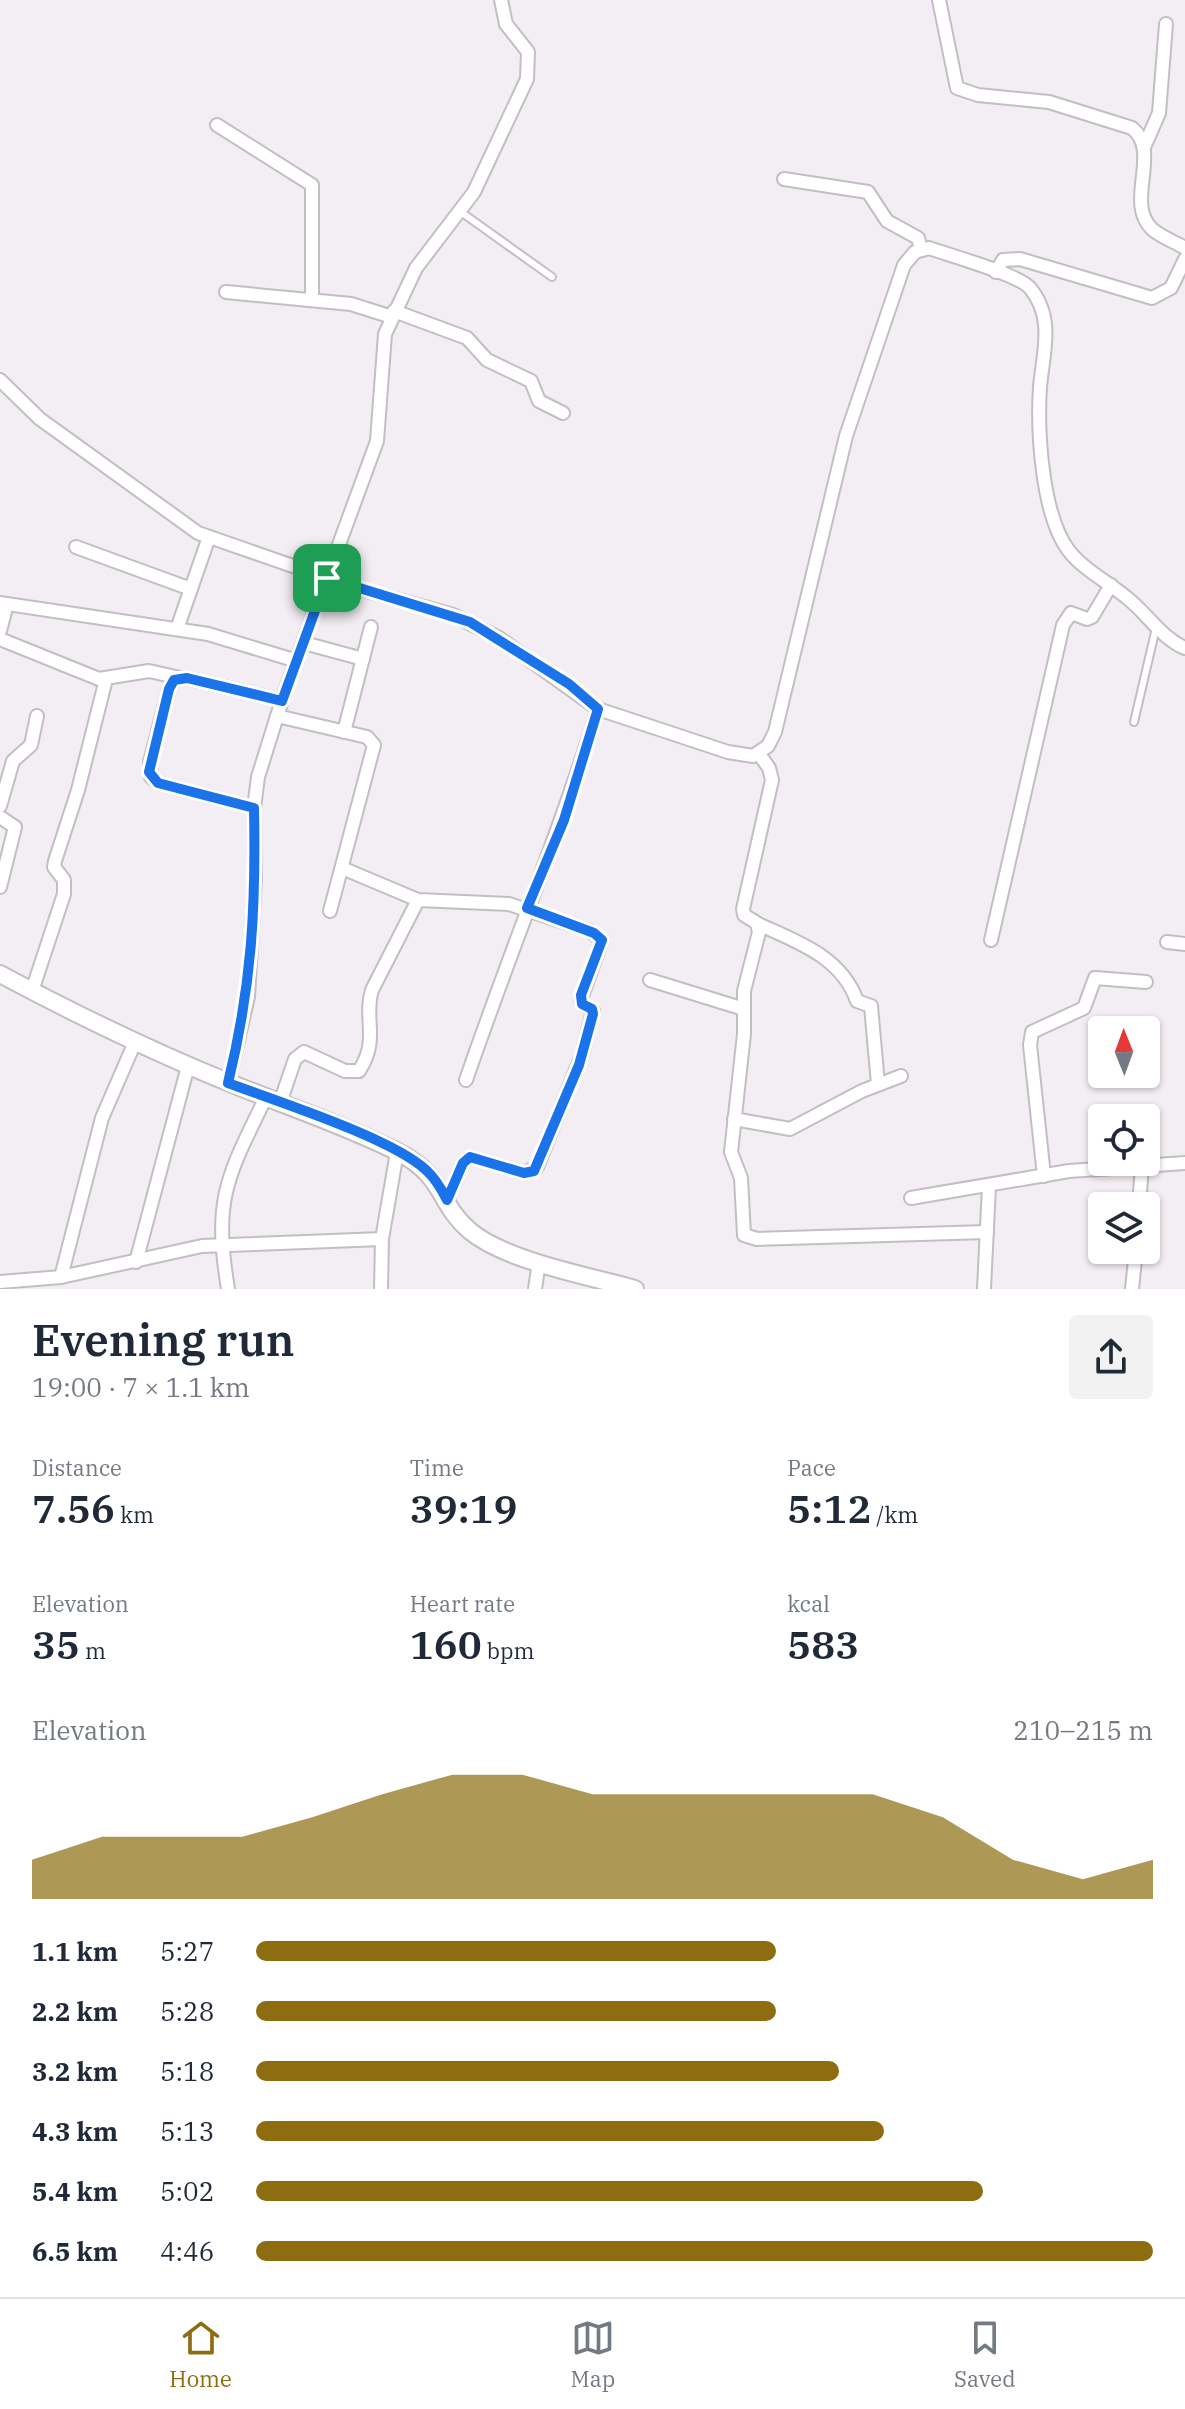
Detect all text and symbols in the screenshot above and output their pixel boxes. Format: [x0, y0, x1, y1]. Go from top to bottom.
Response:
pin [293, 544, 361, 612]
icon: arrive [305, 556, 349, 600]
north arrow [1088, 1016, 1160, 1088]
map controls [1088, 1016, 1160, 1264]
button: locate [1088, 1104, 1160, 1176]
button: layers [1088, 1192, 1160, 1264]
text: Evening run [32, 1311, 295, 1368]
button: share [1069, 1315, 1153, 1399]
text: 19:00 · 7 × 1.1 km [32, 1370, 250, 1404]
text: Distance [32, 1453, 122, 1482]
text: Time [410, 1453, 464, 1482]
text: Pace [787, 1453, 836, 1482]
text: 7.56 [32, 1482, 115, 1534]
text: 39:19 [410, 1482, 518, 1534]
text: 5:12 [787, 1482, 871, 1534]
text: km [115, 1500, 154, 1529]
text: /km [871, 1500, 918, 1529]
text: Elevation [32, 1589, 129, 1618]
text: Heart rate [410, 1589, 515, 1618]
text: kcal [787, 1589, 830, 1618]
text: 35 [32, 1618, 80, 1670]
text: 160 [410, 1618, 482, 1670]
text: 583 [787, 1618, 859, 1670]
text: m [80, 1636, 106, 1665]
text: bpm [482, 1636, 534, 1665]
text: Elevation [32, 1713, 147, 1747]
text: 210–215 m [1013, 1713, 1153, 1747]
text: 1.1 km [32, 1934, 118, 1968]
text: 5:27 [160, 1934, 214, 1968]
text: 2.2 km [32, 1994, 118, 2028]
text: 5:28 [160, 1994, 214, 2028]
text: 3.2 km [32, 2054, 118, 2088]
text: 5:18 [160, 2054, 214, 2088]
text: 4.3 km [32, 2114, 118, 2148]
text: 5:13 [160, 2114, 214, 2148]
text: 5.4 km [32, 2174, 118, 2208]
text: 5:02 [160, 2174, 214, 2208]
text: 6.5 km [32, 2234, 118, 2268]
text: 4:46 [160, 2234, 214, 2268]
tab: Home [169, 2316, 232, 2393]
tab: Map [571, 2316, 615, 2393]
tab: Saved [954, 2316, 1016, 2393]

